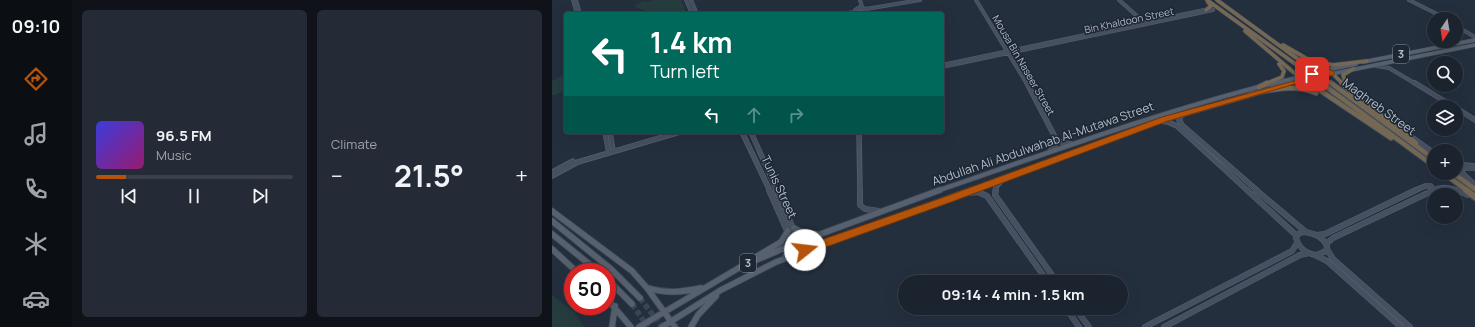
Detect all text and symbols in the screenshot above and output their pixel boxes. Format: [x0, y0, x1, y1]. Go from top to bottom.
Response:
street label: Bin Khaldoon Street [1083, 4, 1175, 36]
street label: Mousa Bin Naseer Street [989, 12, 1059, 118]
north arrow [1427, 12, 1463, 48]
map controls [1427, 12, 1463, 224]
text: 09:10 [12, 14, 60, 38]
text: 1.4 km [650, 23, 733, 61]
icon: left [584, 28, 636, 80]
road number: 3 [1393, 45, 1409, 63]
button: search [1427, 56, 1463, 92]
pin [1295, 57, 1329, 91]
text: Turn left [650, 59, 720, 83]
icon: arrive [1301, 63, 1323, 85]
icon: directions [22, 65, 50, 93]
street label: Maghreb Street [1339, 74, 1420, 139]
street label: Abdullah Ali Abdulwahab Al-Mutawa Street [929, 97, 1156, 190]
button: layers [1427, 100, 1463, 136]
icon: left [701, 104, 723, 126]
icon: ahead [743, 104, 765, 126]
icon: right [785, 104, 807, 126]
icon: music [22, 120, 50, 148]
text: 96.5 FM [156, 125, 212, 146]
text: Climate [331, 135, 377, 153]
button: + [1427, 144, 1463, 180]
text: Music [156, 146, 192, 164]
street label: Tunis Street [757, 153, 802, 221]
text: 21.5° [394, 155, 464, 196]
text: − [331, 161, 343, 191]
text: + [515, 161, 528, 191]
icon: phone [22, 175, 50, 203]
icon: previous [118, 185, 140, 207]
icon: pause [183, 185, 205, 207]
icon: next [249, 185, 271, 207]
button: − [1427, 188, 1463, 224]
position arrow [784, 229, 826, 271]
icon: climate [22, 230, 50, 258]
road number: 3 [740, 254, 756, 272]
speed limit sign: 50 [564, 263, 616, 315]
text: 09:14 · 4 min · 1.5 km [941, 284, 1085, 305]
icon: car [22, 285, 50, 313]

